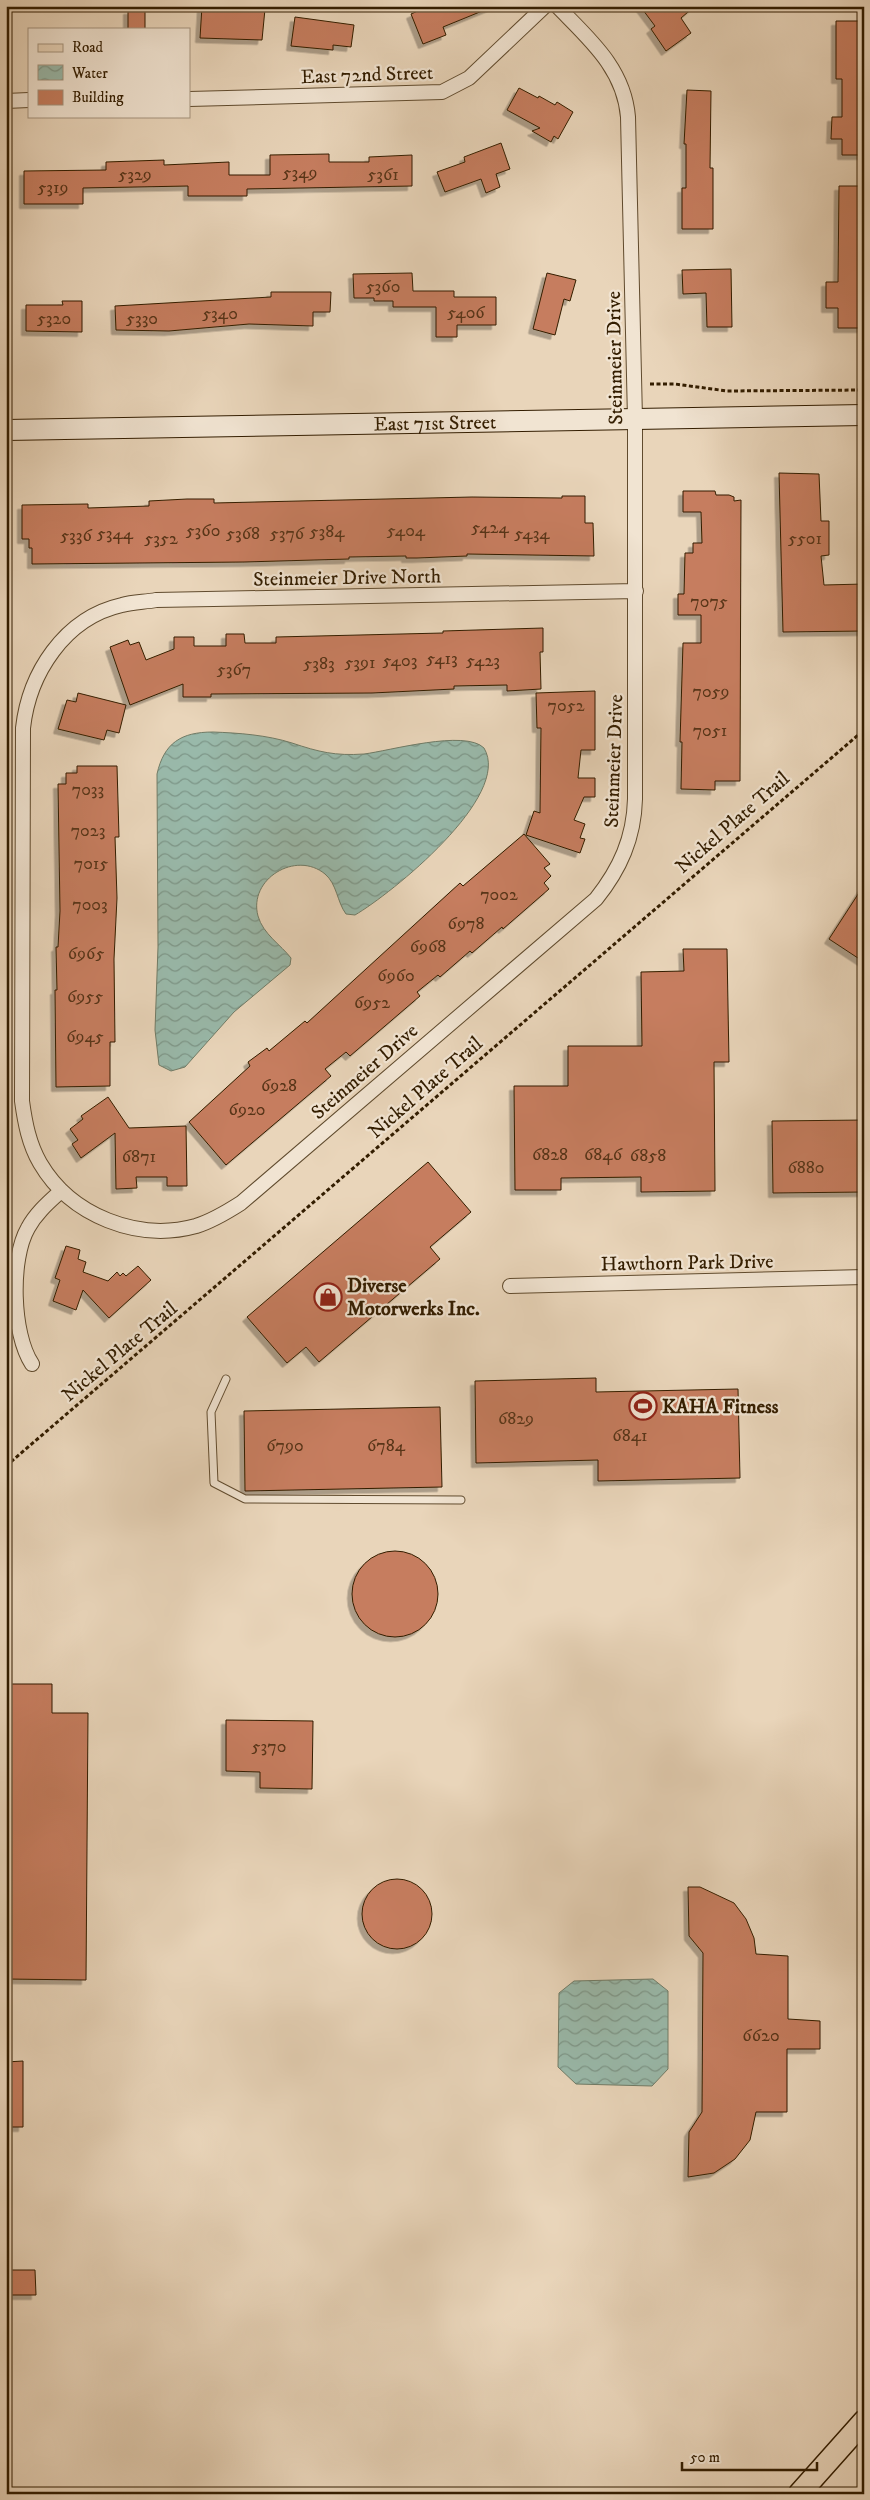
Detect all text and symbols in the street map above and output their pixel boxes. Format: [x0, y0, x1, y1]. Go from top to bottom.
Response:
legend [28, 28, 190, 118]
text: Road [72, 38, 104, 57]
street label: East 72nd Street [300, 61, 434, 90]
text: Water [71, 64, 108, 83]
text: Building [72, 88, 124, 107]
house number: 5349 [282, 162, 318, 184]
house number: 5329 [118, 164, 152, 186]
house number: 5361 [367, 164, 399, 186]
house number: 5319 [37, 177, 69, 199]
house number: 5360 [366, 276, 400, 298]
street label: Steinmeier Drive [602, 291, 629, 425]
house number: 5406 [447, 302, 485, 324]
house number: 5340 [202, 303, 238, 325]
house number: 5320 [37, 308, 71, 330]
house number: 5330 [126, 308, 158, 330]
street label: East 71st Street [373, 410, 497, 438]
house number: 5424 [471, 517, 509, 539]
house number: 5360 [186, 520, 220, 542]
house number: 5404 [387, 520, 426, 542]
house number: 5384 [309, 521, 345, 543]
house number: 5344 [97, 523, 134, 545]
house number: 5368 [226, 523, 260, 545]
house number: 5376 [270, 523, 305, 545]
house number: 5434 [514, 523, 550, 545]
house number: 5336 [60, 525, 93, 547]
house number: 5352 [144, 528, 178, 550]
house number: 5501 [788, 528, 822, 550]
street label: Steinmeier Drive North [253, 564, 442, 593]
house number: 7075 [690, 591, 728, 613]
house number: 5413 [426, 648, 458, 670]
house number: 5403 [383, 650, 417, 672]
house number: 5423 [466, 650, 500, 672]
house number: 5391 [344, 652, 376, 674]
house number: 5383 [303, 653, 335, 675]
house number: 5367 [217, 659, 251, 681]
house number: 7059 [692, 681, 730, 703]
street label: Steinmeier Drive [600, 694, 629, 828]
house number: 7052 [548, 695, 585, 717]
house number: 7051 [693, 720, 727, 742]
street label: Nickel Plate Trail [671, 767, 795, 880]
house number: 7033 [72, 779, 104, 801]
house number: 7023 [71, 820, 105, 842]
house number: 7015 [74, 853, 108, 875]
house number: 7002 [480, 884, 518, 906]
house number: 7003 [72, 894, 108, 916]
house number: 6978 [448, 913, 484, 935]
house number: 6968 [410, 936, 446, 958]
house number: 6965 [68, 943, 104, 965]
house number: 6960 [377, 965, 415, 987]
house number: 6955 [67, 986, 103, 1008]
house number: 6952 [354, 992, 390, 1014]
street label: Steinmeier Drive [306, 1019, 424, 1125]
house number: 6945 [66, 1026, 104, 1048]
street label: Nickel Plate Trail [364, 1032, 488, 1145]
house number: 6928 [261, 1075, 297, 1097]
house number: 6920 [229, 1099, 265, 1121]
house number: 6828 [532, 1144, 568, 1166]
house number: 6846 [584, 1144, 623, 1166]
house number: 6858 [630, 1145, 666, 1167]
house number: 6871 [122, 1146, 156, 1168]
house number: 6880 [787, 1157, 825, 1179]
street label: Hawthorn Park Drive [600, 1249, 774, 1278]
place label: Diverse Motorwerks Inc. [347, 1274, 480, 1322]
shop icon: Diverse Motorwerks Inc. [313, 1282, 343, 1312]
street label: Nickel Plate Trail [57, 1297, 183, 1408]
sports icon: KAHA Fitness [628, 1391, 658, 1421]
place label: KAHA Fitness [662, 1395, 779, 1420]
house number: 6829 [498, 1408, 534, 1430]
house number: 6841 [612, 1425, 648, 1447]
house number: 6790 [266, 1435, 304, 1457]
house number: 6784 [367, 1435, 406, 1457]
house number: 5370 [252, 1736, 286, 1758]
house number: 6620 [742, 2025, 780, 2047]
scale bar [682, 2440, 818, 2472]
text: 50 m [690, 2448, 720, 2467]

